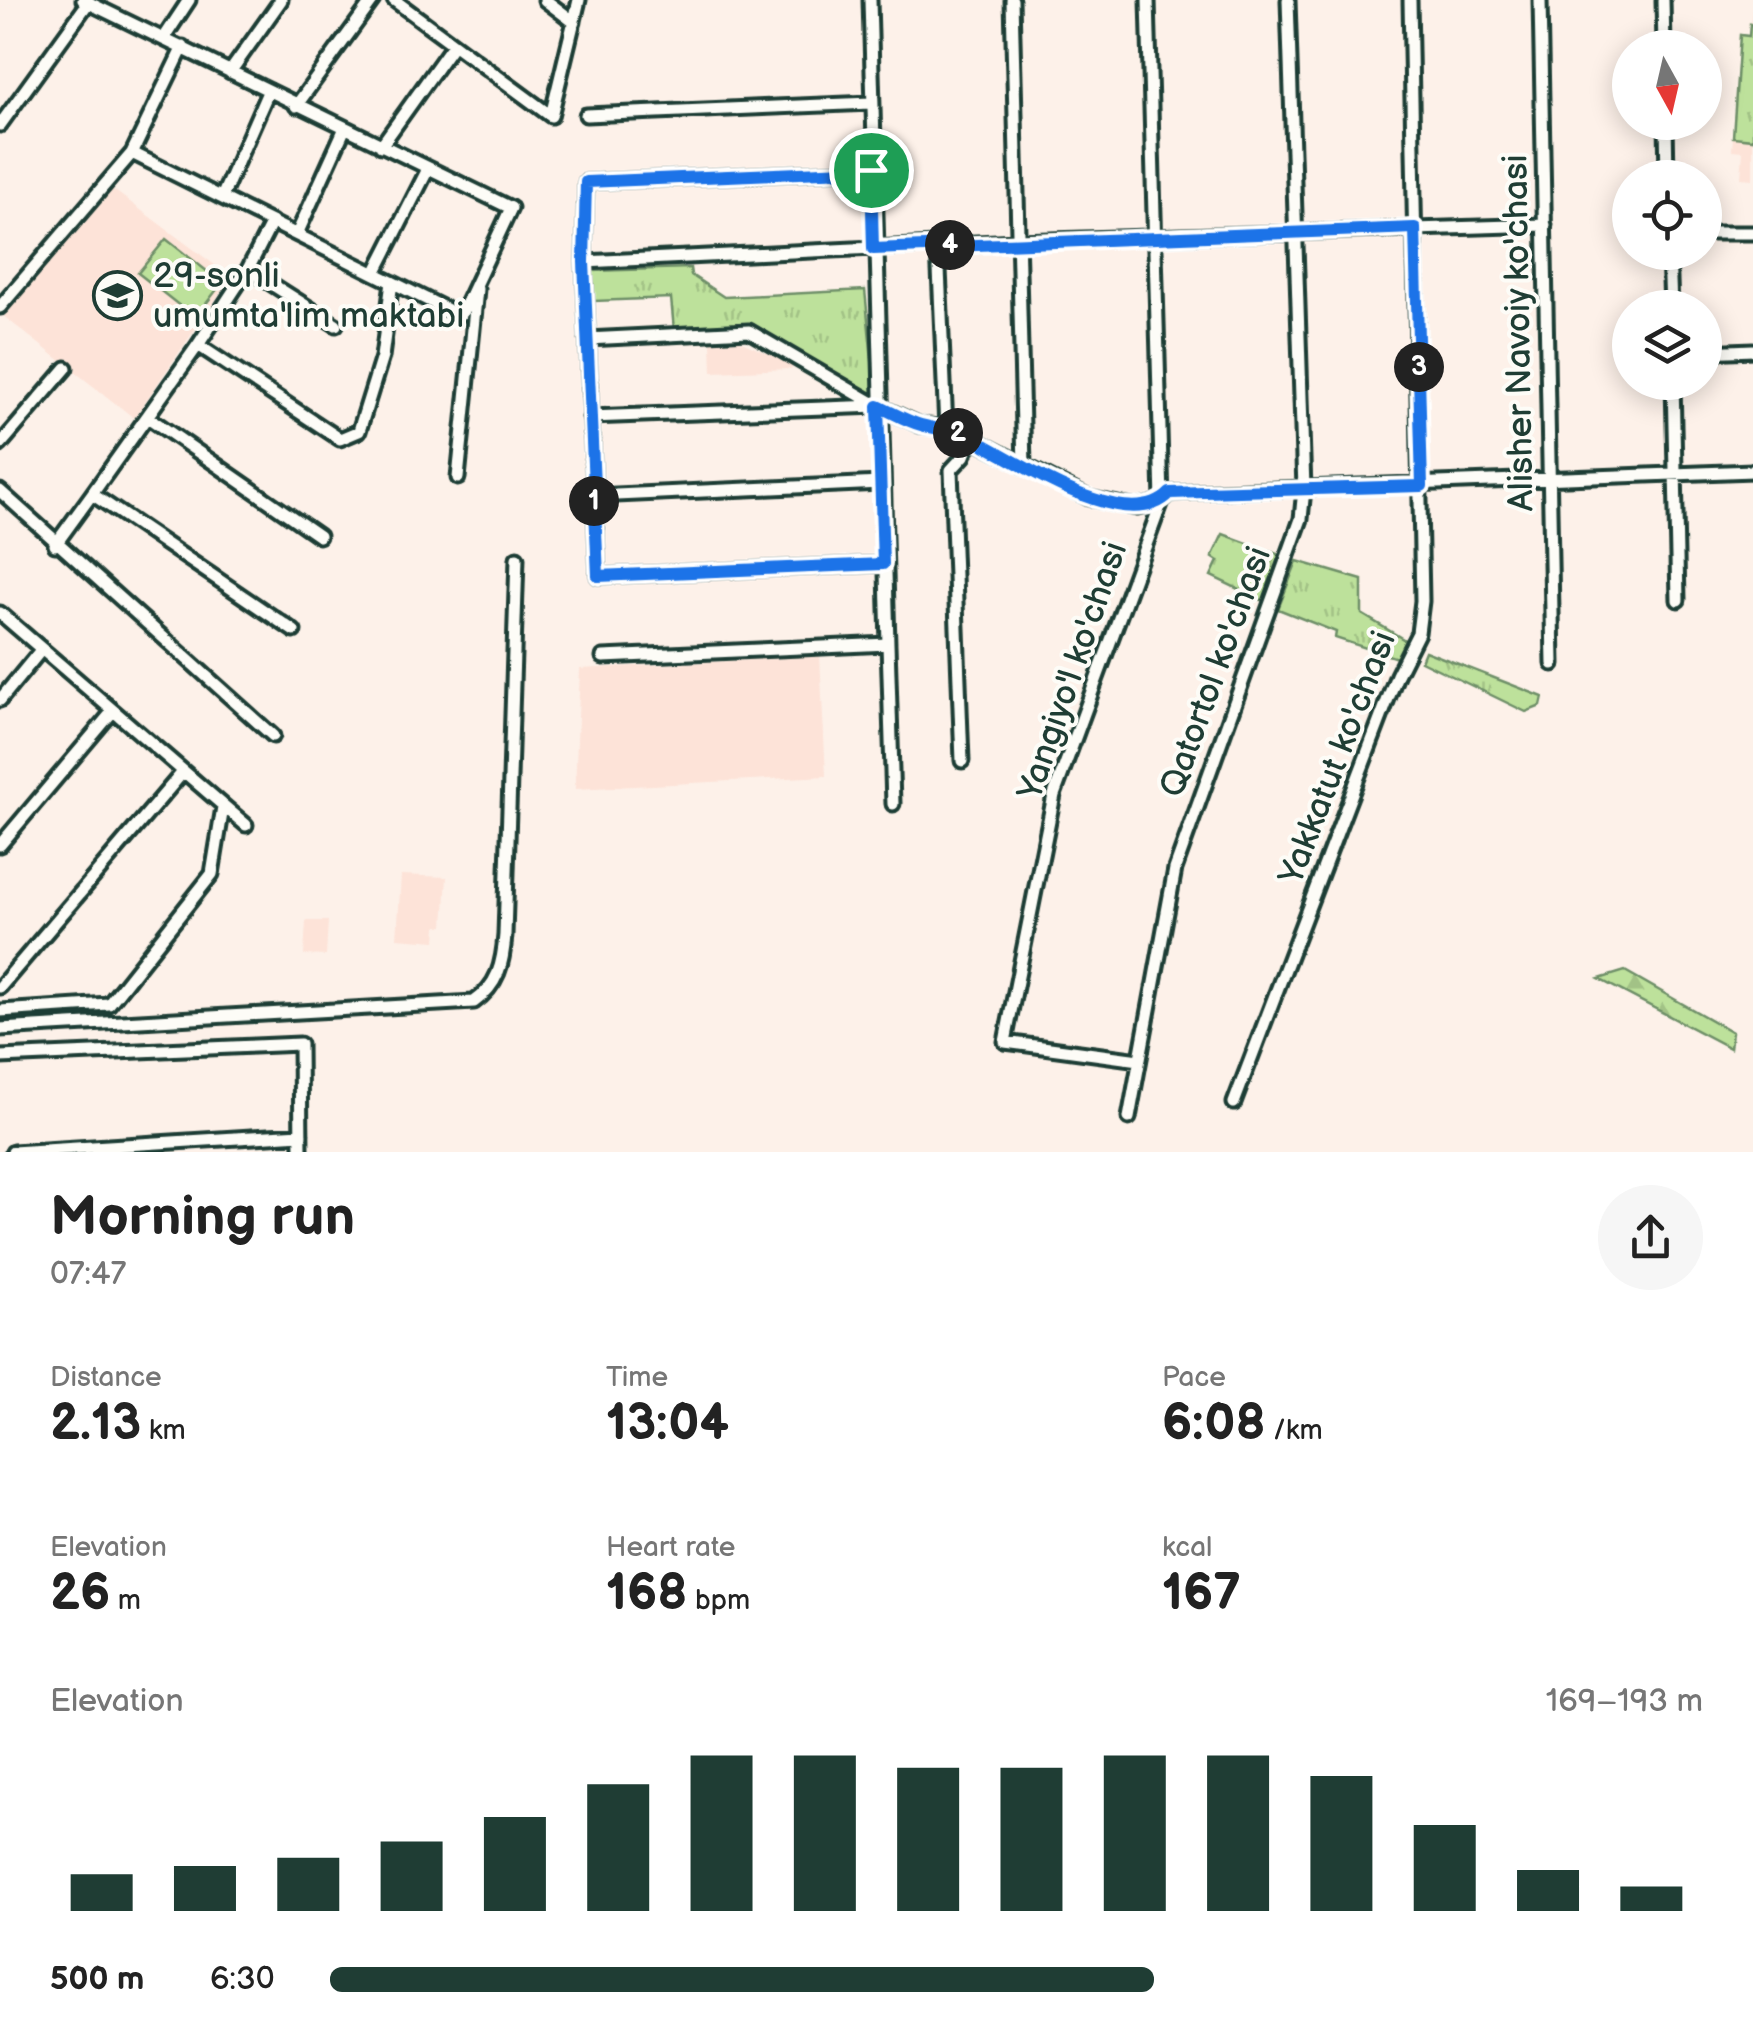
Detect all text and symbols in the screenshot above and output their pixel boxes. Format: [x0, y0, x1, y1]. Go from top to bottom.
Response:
north arrow [1612, 30, 1722, 140]
map controls [1612, 30, 1722, 400]
pin [829, 128, 914, 213]
icon: arrive [844, 143, 899, 198]
street label: Alisher Navoiy ko'chasi [1494, 154, 1544, 512]
button: locate [1612, 160, 1722, 270]
pin: 4 [925, 220, 975, 270]
text: 4 [942, 228, 958, 261]
place label: 29-sonli umumta'lim maktabi [153, 255, 464, 338]
school or university icon: 29-sonli umumta'lim maktabi [92, 270, 144, 322]
button: layers [1612, 290, 1722, 400]
pin: 3 [1394, 342, 1444, 392]
text: 3 [1411, 350, 1427, 383]
pin: 2 [933, 408, 983, 458]
text: 2 [950, 416, 966, 449]
pin: 1 [569, 476, 619, 526]
text: 1 [588, 484, 600, 517]
street label: Yangiyo'l ko'chasi [1008, 536, 1137, 807]
street label: Qatortol ko'chasi [1151, 541, 1281, 803]
street label: Yakkatut ko'chasi [1270, 625, 1406, 892]
text: Morning run [50, 1184, 355, 1251]
button: share [1598, 1185, 1703, 1290]
text: 07:47 [50, 1255, 126, 1294]
text: Distance [50, 1361, 162, 1394]
text: Time [606, 1361, 668, 1394]
text: Pace [1162, 1361, 1226, 1394]
text: 2.13 [50, 1394, 141, 1454]
text: 13:04 [606, 1394, 729, 1454]
text: 6:08 [1162, 1394, 1266, 1454]
text: km [141, 1414, 186, 1447]
text: /km [1266, 1414, 1323, 1447]
text: Elevation [50, 1531, 167, 1564]
text: Heart rate [606, 1531, 735, 1564]
text: kcal [1162, 1531, 1212, 1564]
text: 26 [50, 1564, 110, 1624]
text: 168 [606, 1564, 687, 1624]
text: 167 [1162, 1564, 1241, 1624]
text: m [110, 1584, 141, 1617]
text: bpm [687, 1584, 750, 1617]
text: Elevation [50, 1682, 183, 1721]
text: 169–193 m [1546, 1682, 1703, 1721]
text: 500 m [50, 1960, 144, 1999]
text: 6:30 [210, 1960, 275, 1999]

